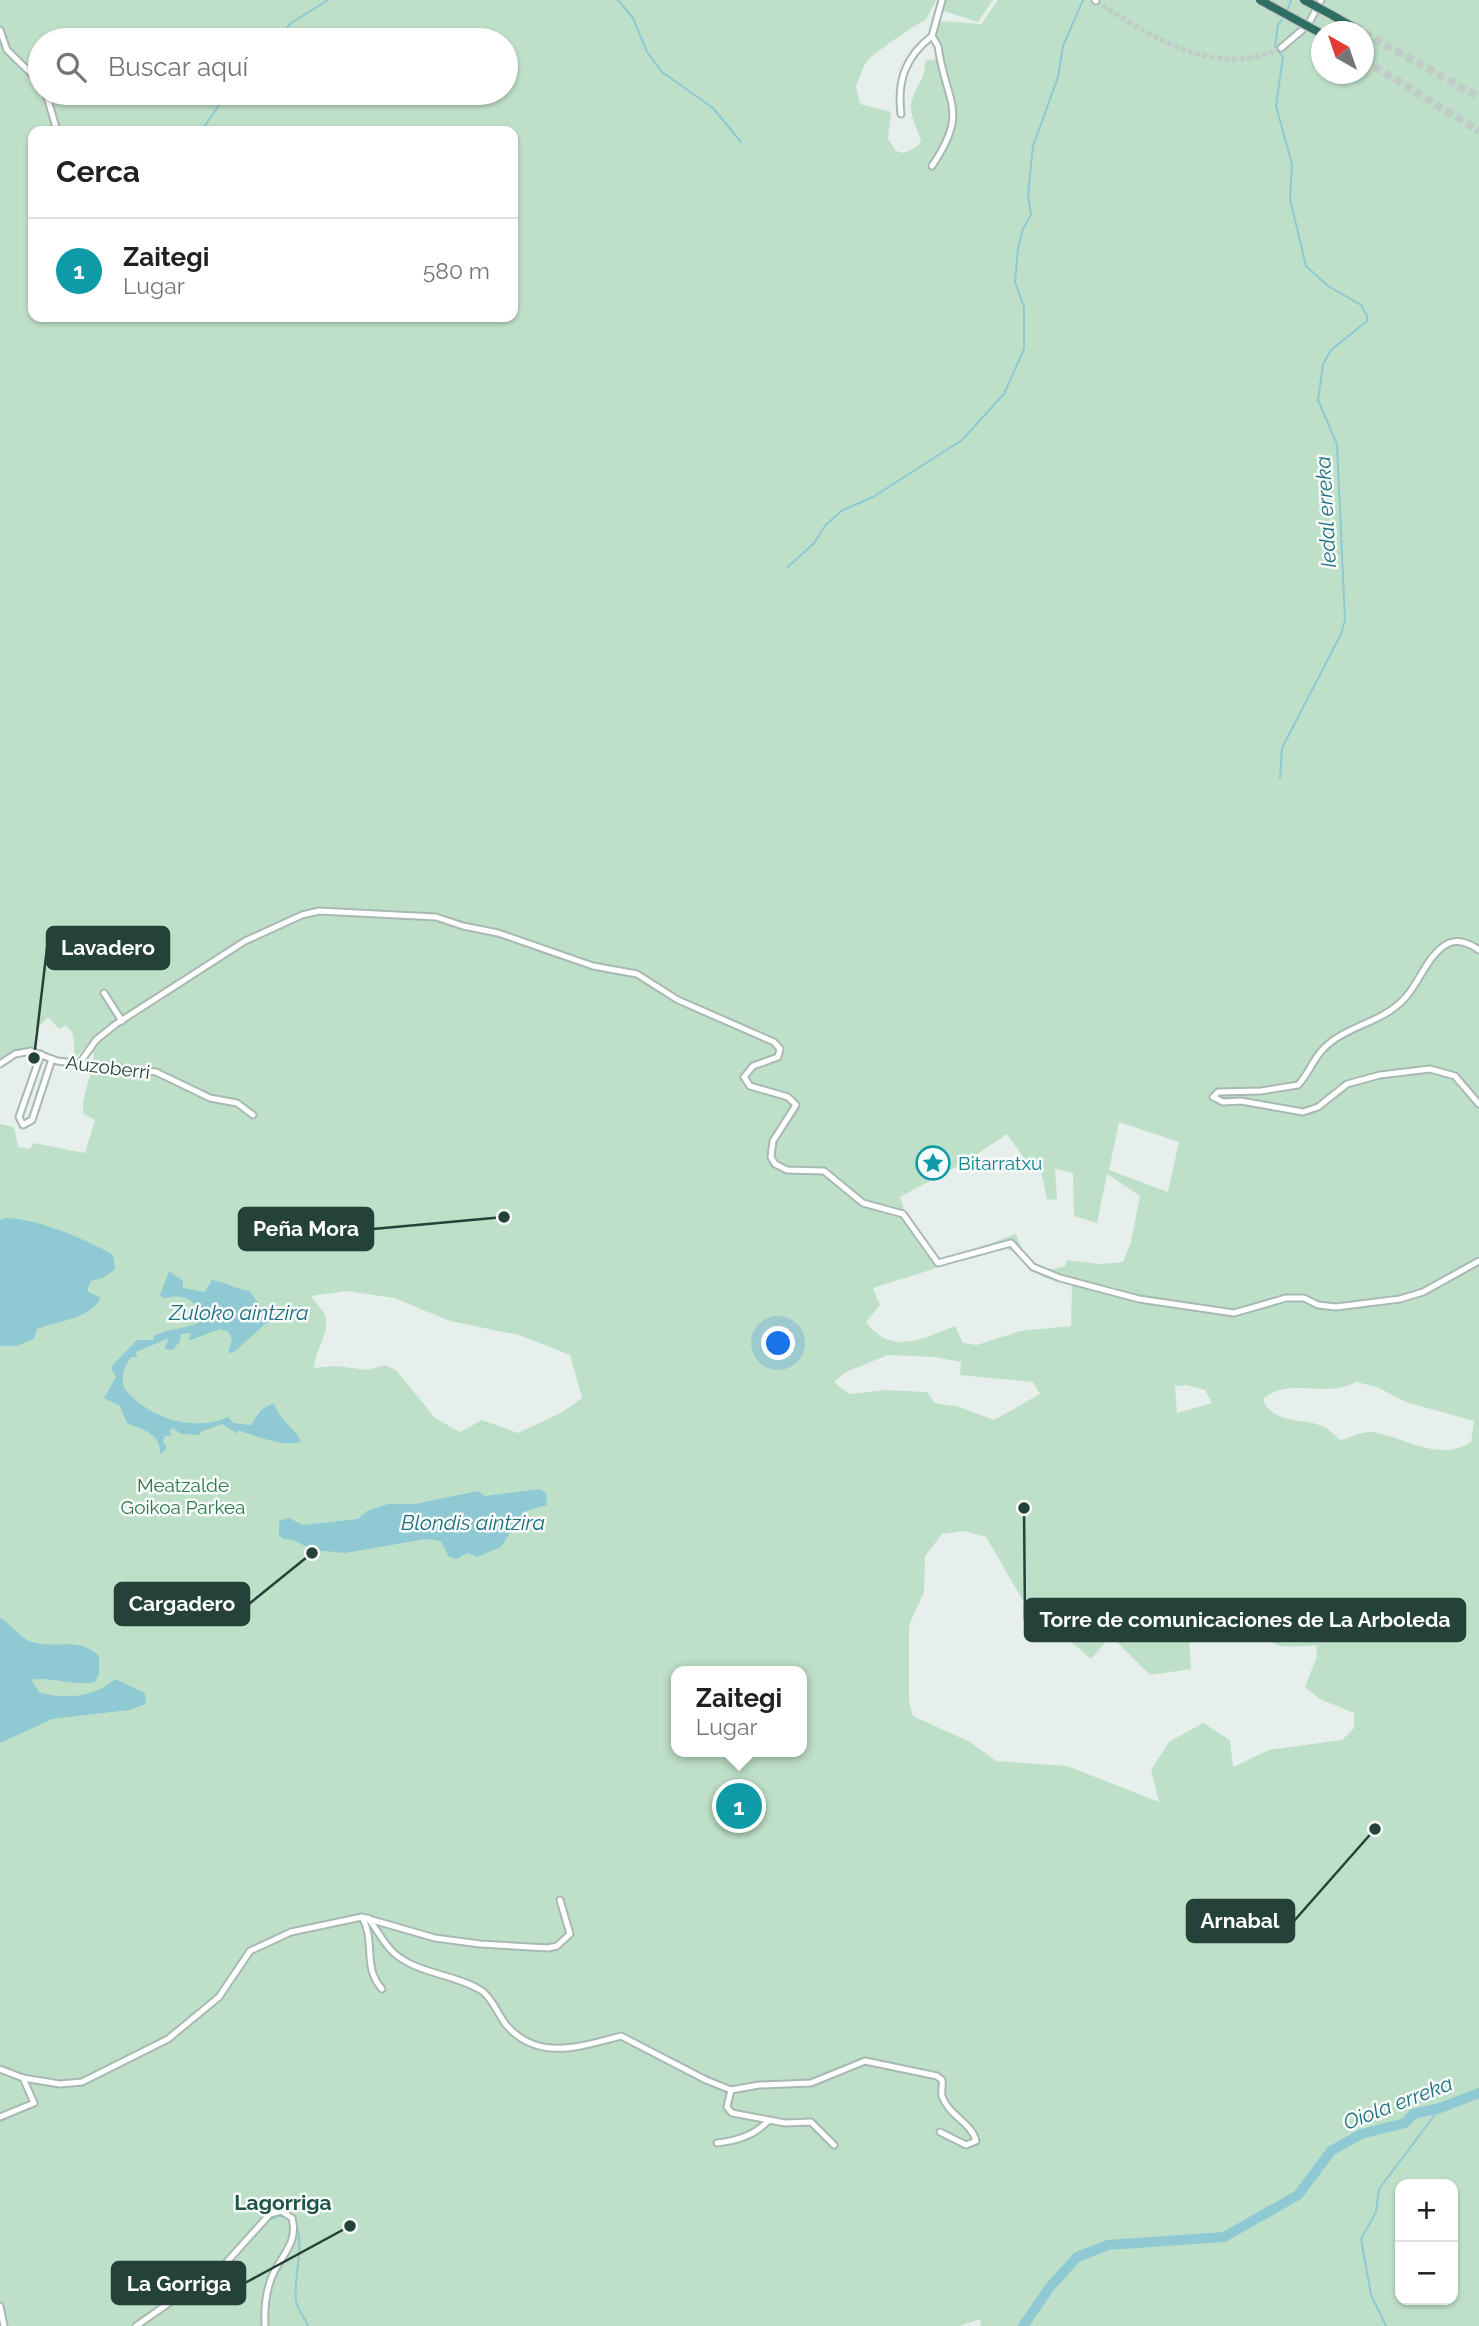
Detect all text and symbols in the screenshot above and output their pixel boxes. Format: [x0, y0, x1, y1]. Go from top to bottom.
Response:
north arrow [1311, 21, 1374, 84]
search box [28, 28, 518, 105]
icon: search [52, 48, 90, 86]
text: Buscar aquí [108, 52, 248, 82]
text: Cerca [56, 154, 140, 189]
text: Zaitegi [123, 242, 209, 272]
text: 1 [73, 257, 85, 284]
text: 580 m [423, 257, 490, 284]
text: Lugar [123, 272, 185, 299]
water label: Iedal erreka [1310, 456, 1341, 569]
callout: Lavadero [47, 927, 169, 969]
text: Lavadero [61, 935, 155, 960]
street label: Auzoberri [65, 1051, 151, 1083]
place icon: Bitarratxu [914, 1144, 952, 1182]
place label: Bitarratxu [958, 1152, 1042, 1174]
callout: Peña Mora [239, 1208, 373, 1250]
text: Peña Mora [253, 1216, 359, 1241]
water label: Zuloko aintzira [168, 1300, 309, 1325]
your location [761, 1326, 795, 1360]
park label: Meatzalde Goikoa Parkea [121, 1474, 245, 1518]
water label: Blondis aintzira [401, 1510, 545, 1535]
callout: Cargadero [115, 1583, 249, 1625]
text: Cargadero [129, 1591, 236, 1616]
callout: Torre de comunicaciones de La Arboleda [1025, 1599, 1465, 1641]
text: Torre de comunicaciones de La Arboleda [1039, 1607, 1451, 1632]
popup [671, 1666, 807, 1757]
text: Zaitegi [696, 1683, 782, 1713]
text: Lugar [696, 1713, 758, 1740]
pin: 1 [716, 1780, 762, 1832]
callout: Arnabal [1187, 1900, 1294, 1942]
text: Arnabal [1200, 1908, 1280, 1933]
water label: Oiola erreka [1340, 2070, 1456, 2135]
map controls [1395, 2179, 1458, 2305]
button: + [1395, 2179, 1458, 2242]
district label: Lagorriga [234, 2190, 332, 2215]
button: − [1395, 2242, 1458, 2305]
callout: La Gorriga [112, 2262, 245, 2304]
text: La Gorriga [127, 2271, 231, 2296]

